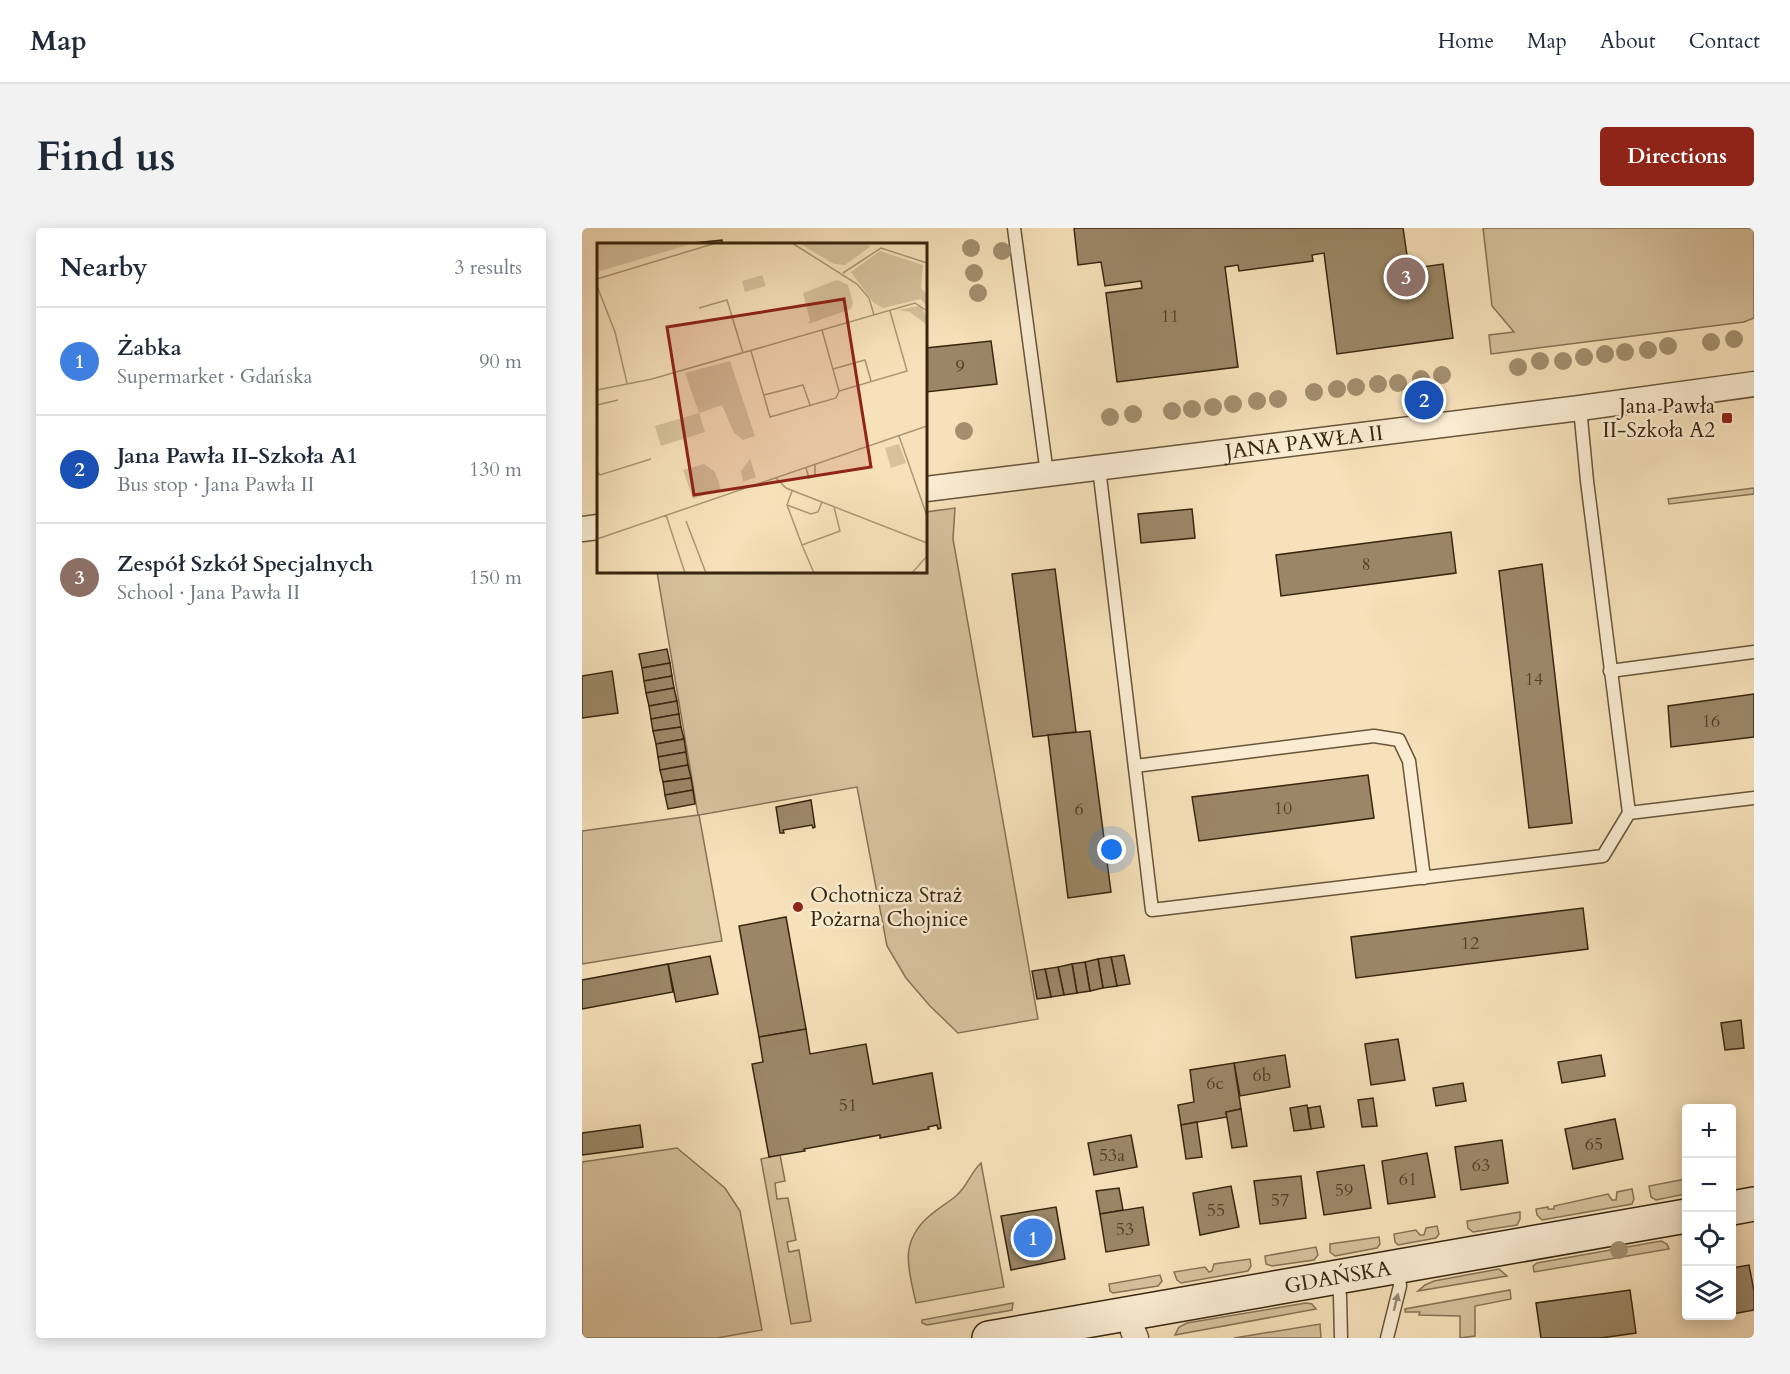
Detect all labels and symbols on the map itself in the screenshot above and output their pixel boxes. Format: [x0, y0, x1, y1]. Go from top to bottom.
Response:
inset map [597, 243, 927, 573]
pin: 3 [1386, 254, 1426, 300]
house number: 11 [1161, 304, 1179, 329]
house number: 9 [955, 354, 965, 379]
pin: 2 [1404, 378, 1444, 423]
place label: Jana Pawła II-Szkoła A2 [1603, 392, 1715, 445]
marker: Jana Pawła II-Szkoła A2 [1720, 411, 1734, 425]
street label: JANA PAWŁA II [1221, 418, 1385, 467]
house number: 8 [1361, 552, 1371, 577]
house number: 14 [1525, 667, 1543, 692]
house number: 16 [1702, 709, 1720, 734]
house number: 10 [1274, 796, 1292, 821]
house number: 6 [1074, 797, 1084, 822]
your location [1097, 835, 1126, 864]
place label: Ochotnicza Straż Pożarna Chojnice [810, 881, 968, 934]
marker: Ochotnicza Straż Pożarna Chojnice [791, 900, 805, 914]
house number: 12 [1461, 931, 1479, 956]
house number: 6b [1253, 1063, 1271, 1088]
house number: 6c [1206, 1071, 1224, 1096]
house number: 51 [839, 1093, 857, 1118]
house number: 65 [1585, 1132, 1603, 1157]
house number: 53a [1099, 1143, 1125, 1168]
house number: 63 [1472, 1153, 1490, 1178]
house number: 61 [1399, 1167, 1417, 1192]
house number: 59 [1335, 1178, 1353, 1203]
house number: 57 [1271, 1188, 1289, 1213]
house number: 55 [1207, 1198, 1225, 1223]
pin: 1 [1014, 1216, 1052, 1260]
house number: 53 [1116, 1217, 1134, 1242]
street label: GDAŃSKA [1282, 1253, 1393, 1301]
one-way arrow [1391, 1293, 1401, 1311]

